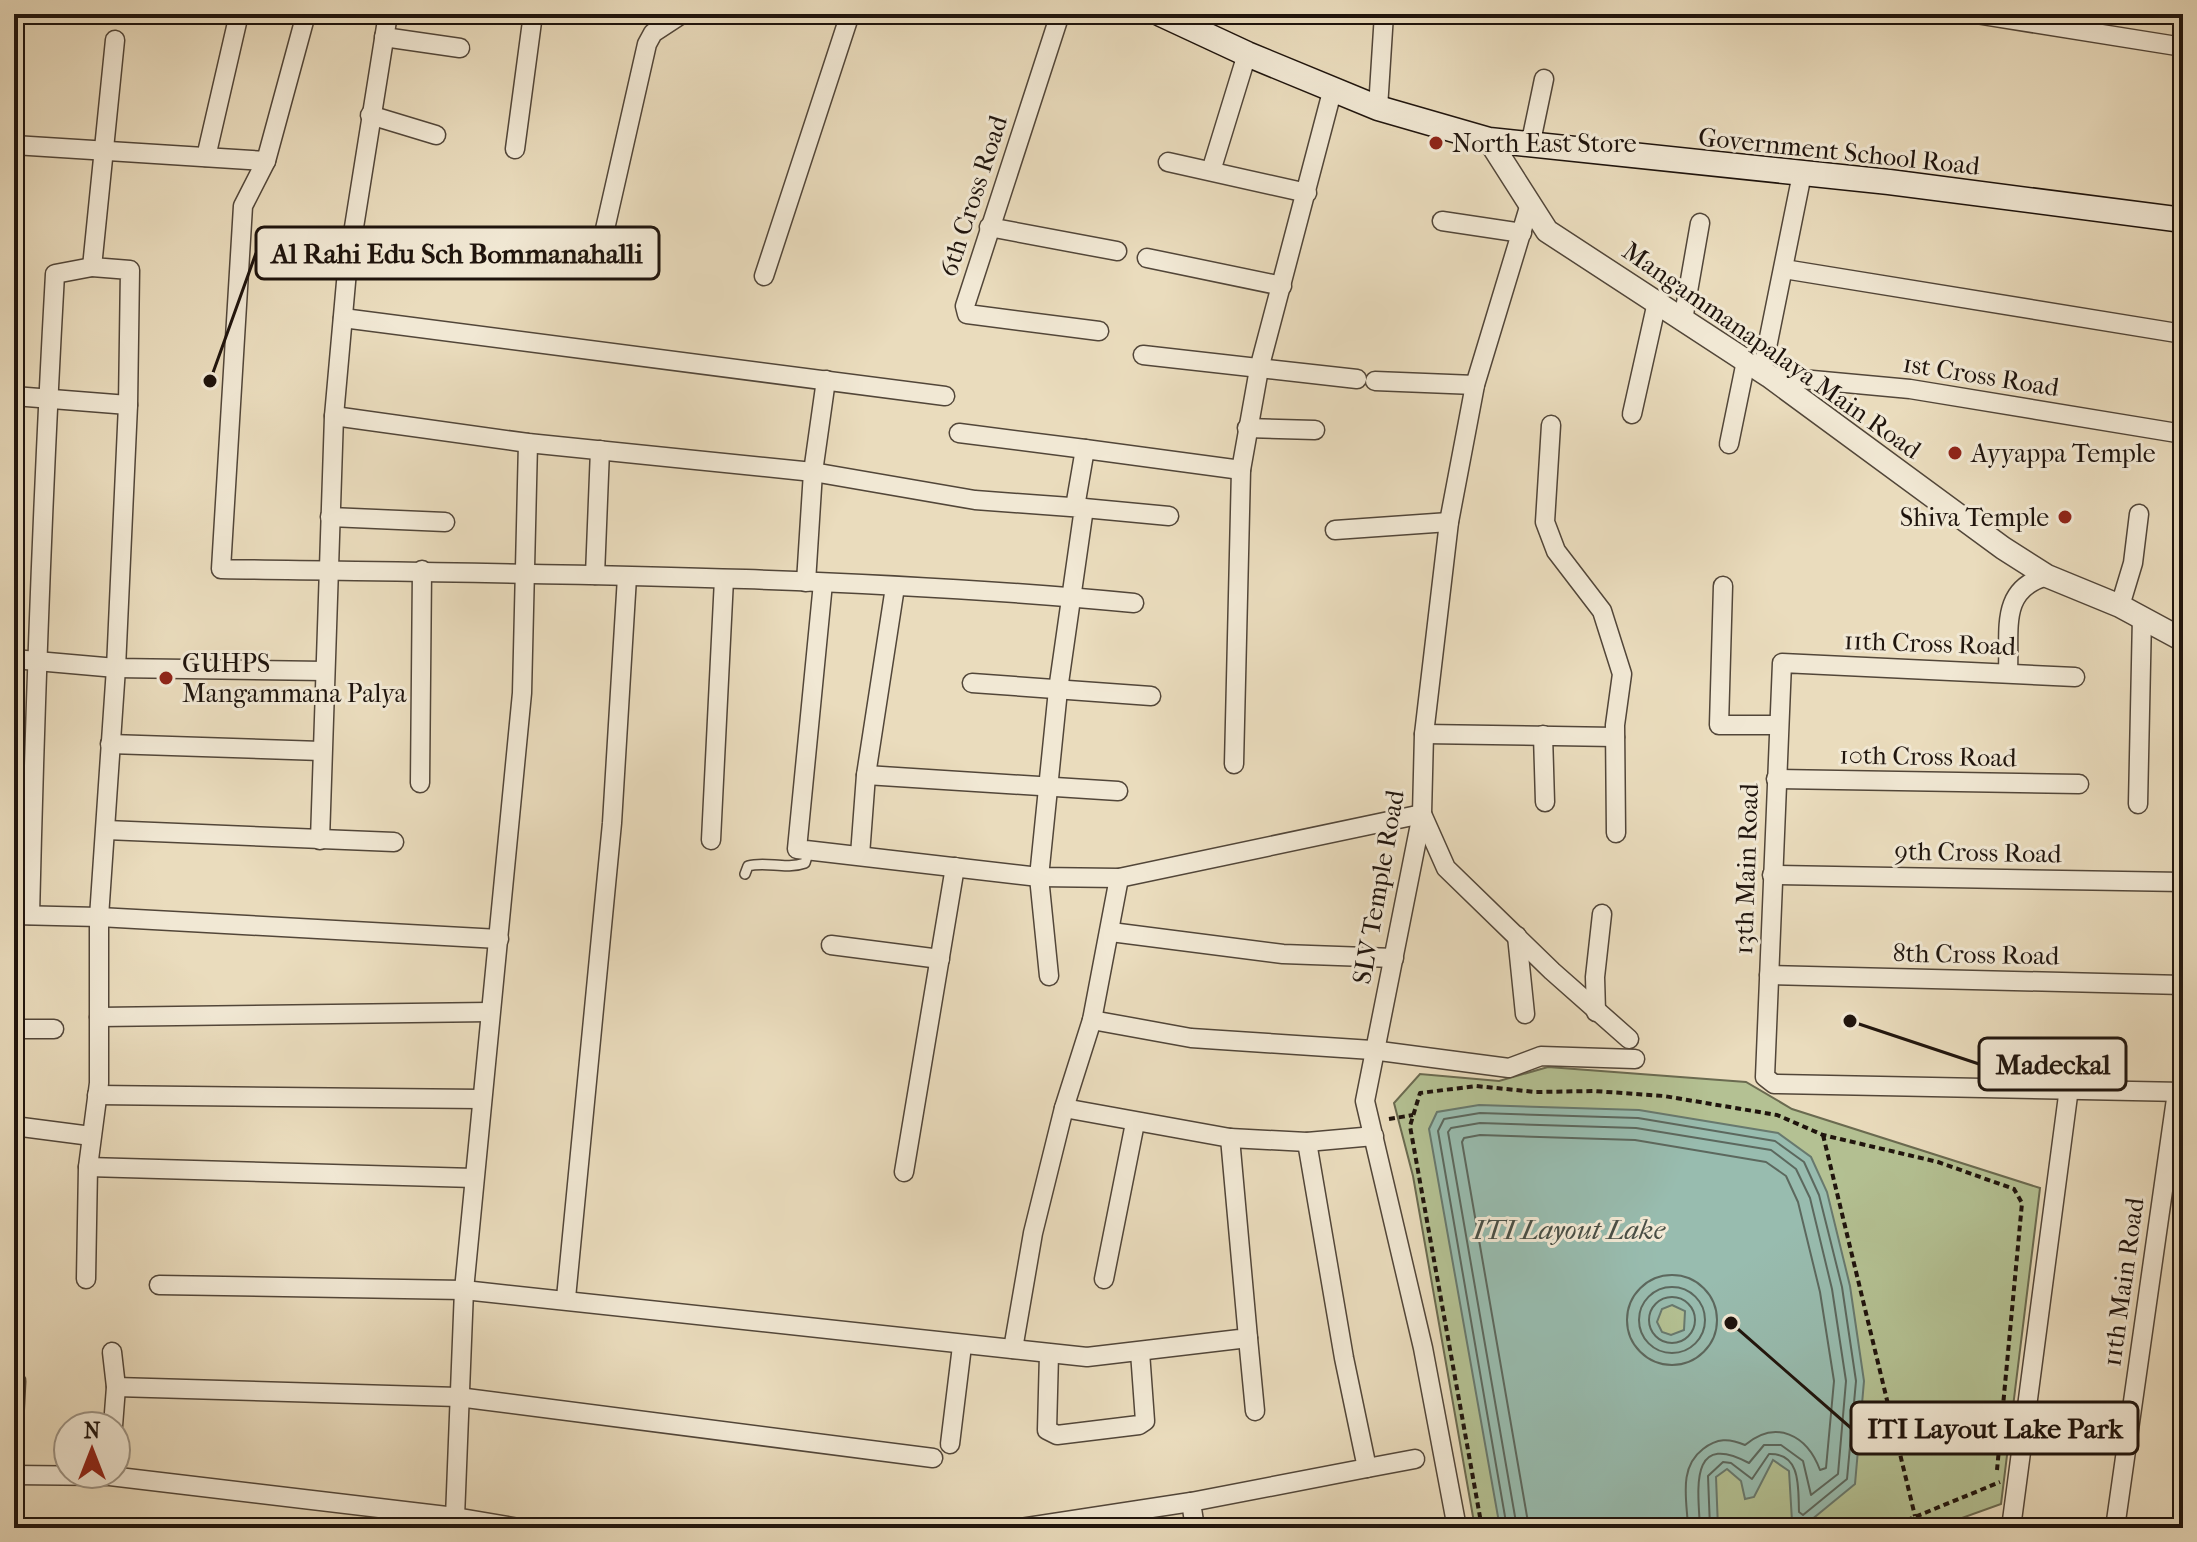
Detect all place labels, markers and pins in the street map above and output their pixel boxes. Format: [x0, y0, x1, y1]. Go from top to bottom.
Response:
place label: North East Store [1452, 128, 1637, 159]
marker: North East Store [1427, 134, 1445, 152]
callout: Al Rahi Edu Sch Bommanahalli [256, 227, 659, 279]
place label: Ayyappa Temple [1970, 438, 2156, 469]
marker: Ayyappa Temple [1946, 444, 1964, 462]
place label: Shiva Temple [1900, 502, 2049, 533]
marker: Shiva Temple [2056, 508, 2074, 526]
place label: GUHPS Mangammana Palya [182, 648, 407, 709]
marker: GUHPS Mangammana Palya [157, 669, 175, 687]
callout: Madeckal [1979, 1038, 2126, 1090]
callout: ITI Layout Lake Park [1851, 1402, 2138, 1454]

